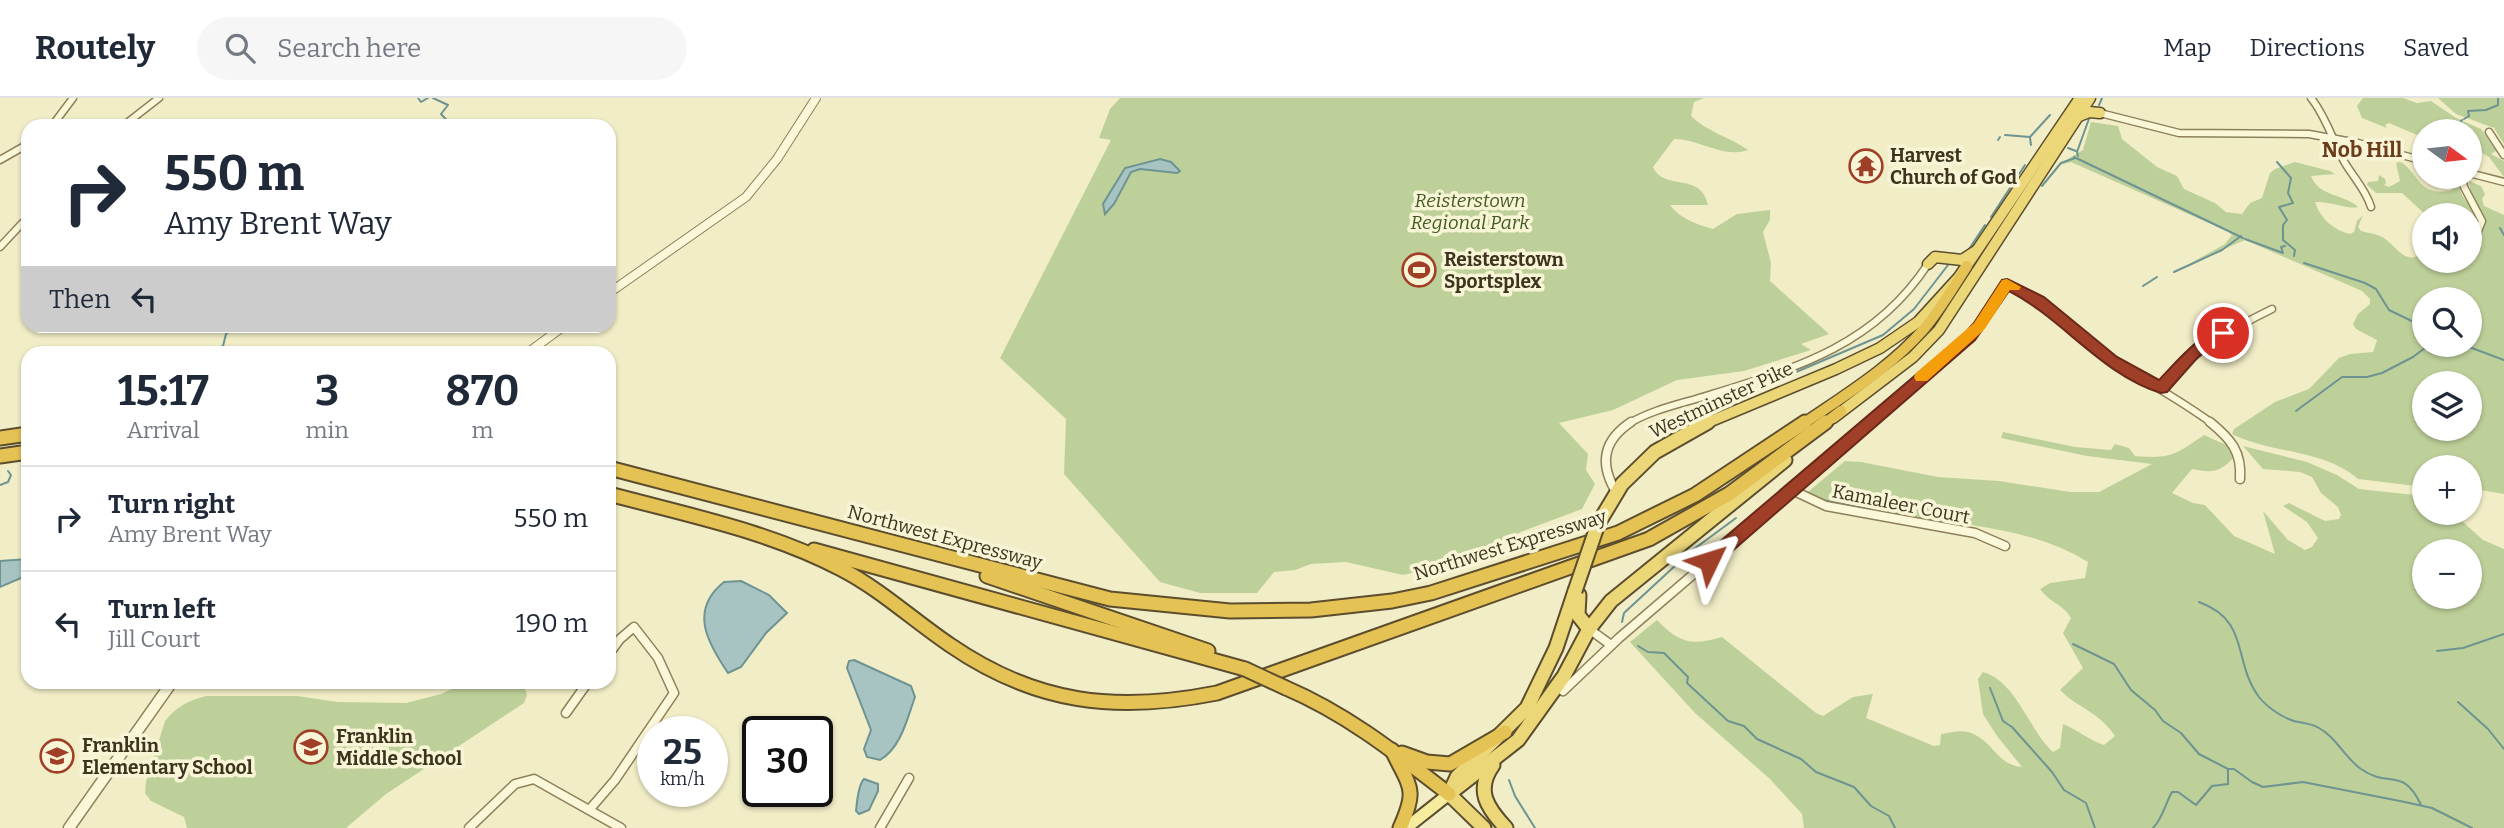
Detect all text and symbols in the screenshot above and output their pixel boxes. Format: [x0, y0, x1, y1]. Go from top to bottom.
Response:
search box [197, 17, 687, 80]
text: Routely [35, 28, 155, 68]
icon: search [221, 29, 259, 67]
text: Search here [277, 33, 421, 64]
text: Map [2163, 34, 2212, 62]
text: Directions [2250, 34, 2365, 62]
text: Saved [2403, 34, 2469, 62]
north arrow [2412, 119, 2482, 189]
map controls [2412, 119, 2482, 609]
district label: Nob Hill [2322, 137, 2403, 163]
text: 550 m [164, 144, 304, 203]
place label: Harvest Church of God [1890, 144, 2018, 189]
icon: right [49, 147, 140, 238]
temple icon: Harvest Church of God [1847, 147, 1885, 185]
park label: Reisterstown Regional Park [1410, 189, 1530, 234]
button: sound [2412, 203, 2482, 273]
text: Amy Brent Way [164, 204, 392, 242]
place label: Reisterstown Sportsplex [1444, 248, 1565, 293]
sports icon: Reisterstown Sportsplex [1400, 251, 1438, 289]
icon: left [125, 280, 163, 318]
text: Then [49, 284, 111, 315]
button: search [2412, 287, 2482, 357]
pin [2193, 303, 2253, 363]
icon: arrive [2204, 314, 2242, 352]
street label: Westminster Pike [1646, 357, 1796, 443]
text: 15:17 [118, 366, 209, 416]
text: 3 [315, 366, 339, 416]
text: 870 [445, 366, 519, 416]
button: layers [2412, 371, 2482, 441]
text: Arrival [127, 416, 200, 444]
text: min [305, 416, 349, 444]
text: m [471, 416, 493, 444]
button: + [2412, 455, 2482, 525]
street label: Kamaleer Court [1830, 479, 1972, 529]
text: Turn right [108, 489, 235, 520]
icon: right [49, 500, 87, 538]
street label: Northwest Expressway [845, 500, 1046, 574]
text: 550 m [514, 503, 588, 534]
street label: Northwest Expressway [1411, 504, 1610, 585]
text: Amy Brent Way [108, 520, 272, 548]
position arrow [1672, 524, 1746, 598]
button: − [2412, 539, 2482, 609]
text: Turn left [108, 594, 216, 625]
icon: left [49, 605, 87, 643]
text: 190 m [516, 608, 588, 639]
text: Jill Court [108, 625, 201, 653]
speed limit sign: 30 [742, 716, 833, 807]
place label: Franklin Middle School [336, 725, 462, 770]
school or university icon: Franklin Middle School [292, 728, 330, 766]
text: 25 [663, 731, 702, 773]
place label: Franklin Elementary School [82, 734, 253, 779]
school or university icon: Franklin Elementary School [38, 737, 76, 775]
text: km/h [660, 768, 705, 790]

